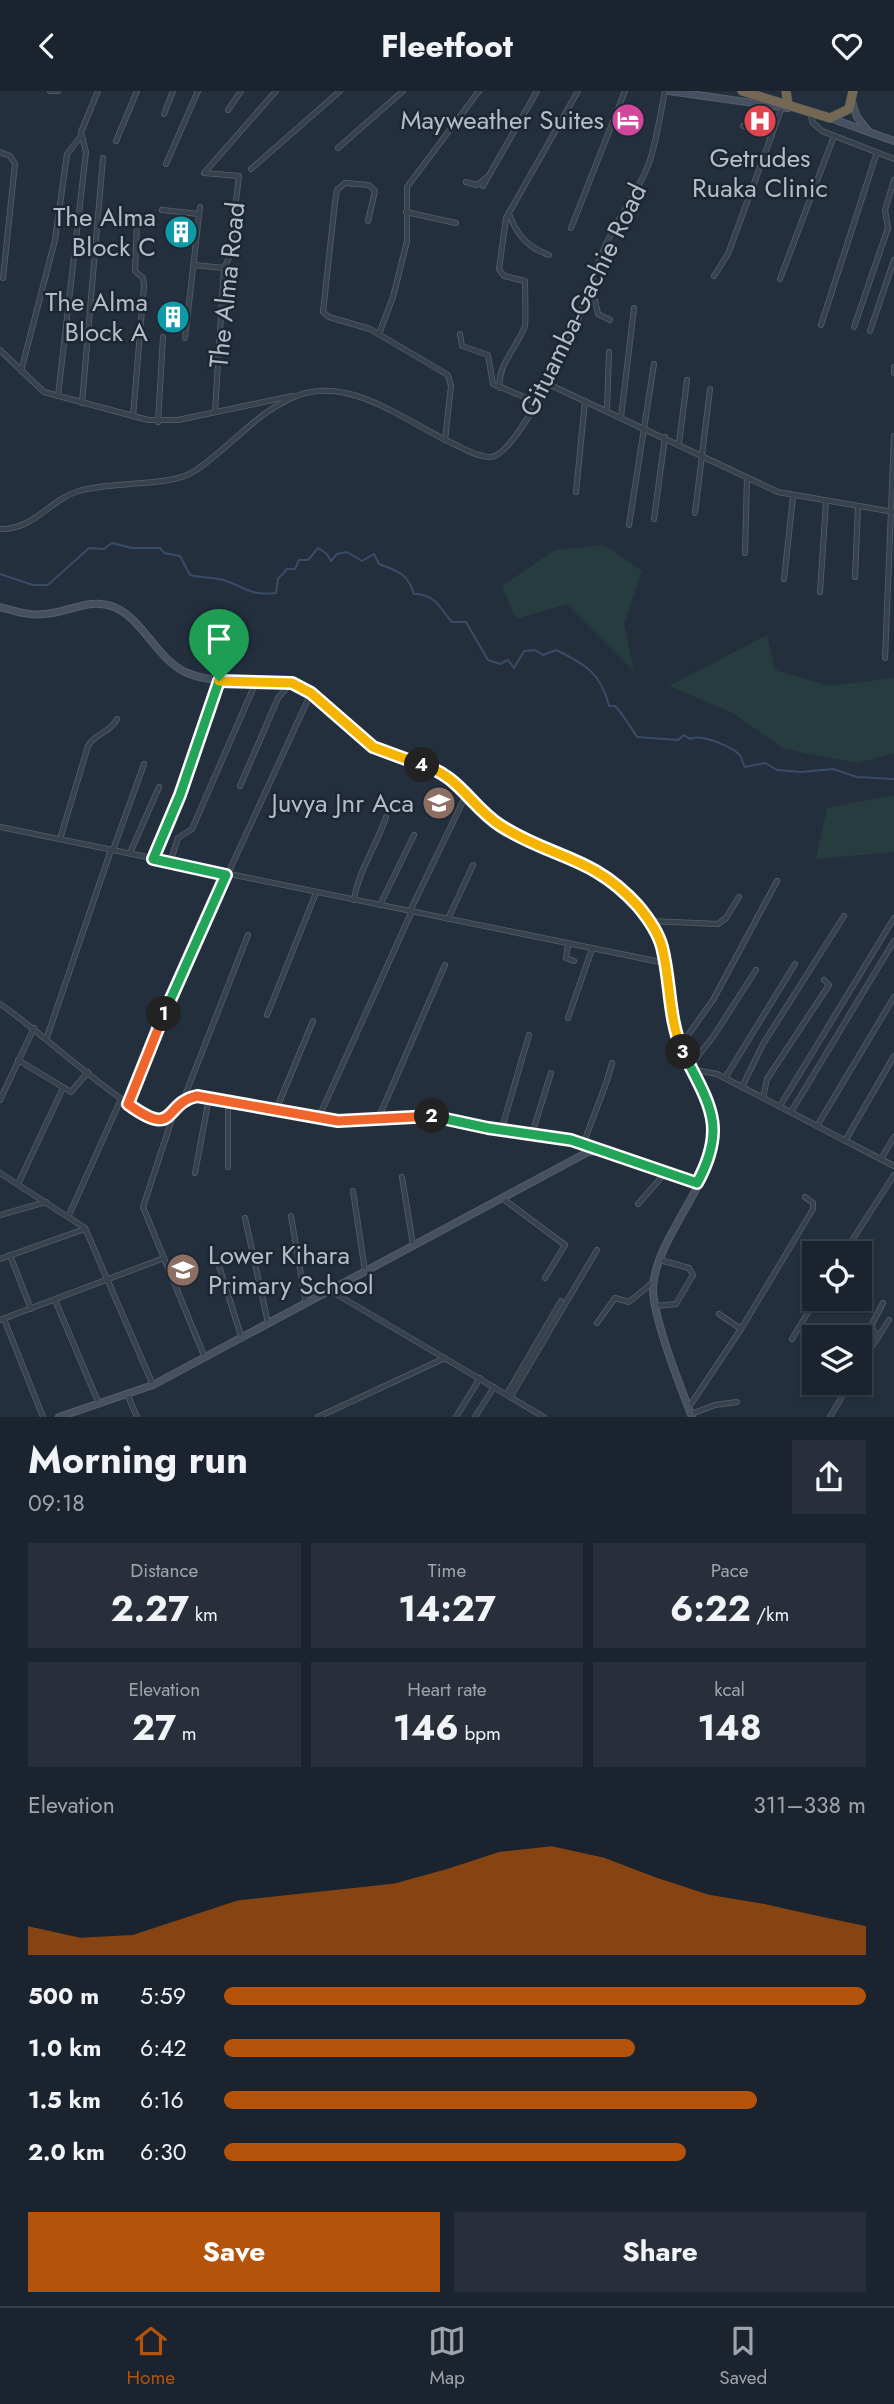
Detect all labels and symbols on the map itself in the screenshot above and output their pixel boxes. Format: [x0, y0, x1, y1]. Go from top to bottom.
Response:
place label: Mayweather Suites [400, 101, 604, 139]
hotel icon: Mayweather Suites [609, 101, 647, 139]
hospital icon: Getrudes Ruaka Clinic [741, 102, 779, 140]
place label: Getrudes Ruaka Clinic [692, 139, 828, 207]
street label: Gituamba-Gachie Road [510, 177, 656, 423]
place label: The Alma Block C [53, 198, 156, 266]
street label: The Alma Road [199, 200, 255, 370]
building icon: The Alma Block C [162, 213, 200, 251]
place label: The Alma Block A [45, 283, 149, 351]
building icon: The Alma Block A [154, 298, 192, 336]
pin [189, 609, 249, 681]
pin: 4 [404, 747, 440, 783]
place label: Juvya Jnr Aca [268, 784, 414, 822]
school or university icon: Juvya Jnr Aca [420, 784, 458, 822]
pin: 1 [146, 997, 182, 1031]
pin: 3 [666, 1035, 700, 1069]
pin: 2 [414, 1098, 450, 1133]
place label: Lower Kihara Primary School [208, 1236, 374, 1304]
school or university icon: Lower Kihara Primary School [164, 1251, 202, 1289]

